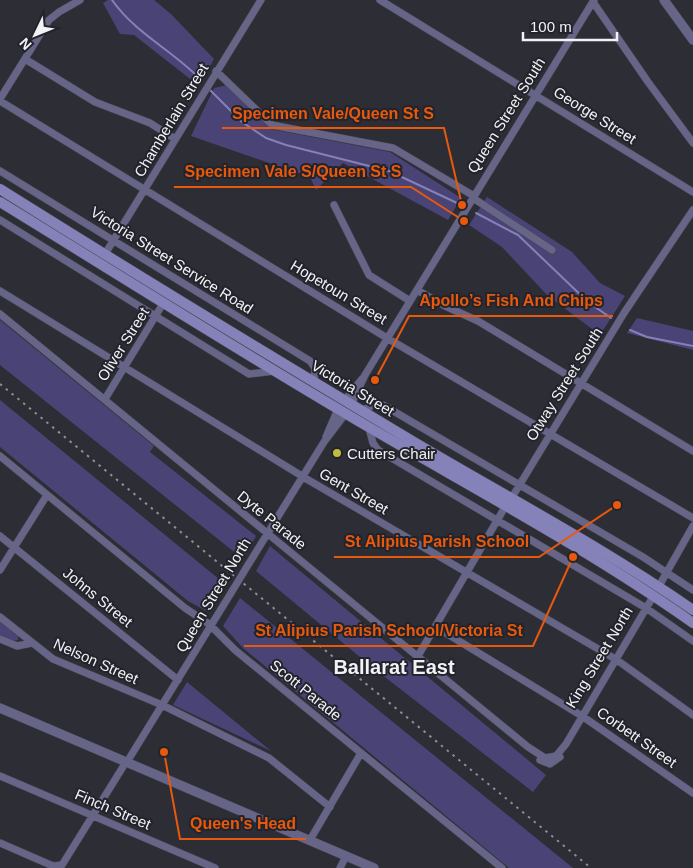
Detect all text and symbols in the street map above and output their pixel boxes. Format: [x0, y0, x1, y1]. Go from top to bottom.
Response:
north arrow [10, 10, 60, 60]
scale bar [523, 10, 617, 42]
text: 100 m [530, 18, 572, 35]
text: N [16, 35, 35, 53]
street label: Queen Street South [464, 54, 548, 176]
street label: Chamberlain Street [130, 60, 212, 180]
street label: George Street [551, 83, 640, 148]
callout: Specimen Vale/Queen St S [222, 97, 444, 128]
text: Specimen Vale/Queen St S [232, 105, 434, 122]
callout: Specimen Vale S/Queen St S [174, 156, 411, 187]
text: Specimen Vale S/Queen St S [185, 163, 402, 180]
street label: Victoria Street Service Road [88, 203, 256, 317]
street label: Hopetoun Street [288, 257, 391, 328]
callout: Apollo’s Fish And Chips [409, 285, 613, 316]
text: Apollo’s Fish And Chips [419, 292, 603, 309]
street label: Oliver Street [94, 303, 153, 384]
street label: Otway Street South [522, 324, 606, 444]
street label: Victoria Street [308, 357, 398, 420]
place label: Cutters Chair [347, 445, 435, 462]
marker: Cutters Chair [331, 447, 343, 459]
street label: Gent Street [317, 464, 392, 518]
street label: Dyte Parade [234, 487, 310, 553]
callout: St Alipius Parish School [334, 526, 539, 557]
text: St Alipius Parish School [345, 533, 529, 550]
street label: Queen Street North [172, 535, 254, 655]
street label: Johns Street [60, 564, 137, 631]
street label: King Street North [562, 603, 636, 711]
callout: St Alipius Parish School/Victoria St [244, 615, 533, 646]
text: St Alipius Parish School/Victoria St [255, 622, 523, 639]
street label: Nelson Street [51, 635, 142, 688]
street label: Scott Parade [267, 656, 345, 724]
district label: Ballarat East [333, 656, 455, 678]
street label: Corbett Street [594, 703, 681, 771]
street label: Finch Street [72, 785, 154, 833]
callout: Queen's Head [180, 808, 306, 839]
text: Queen's Head [190, 815, 296, 832]

